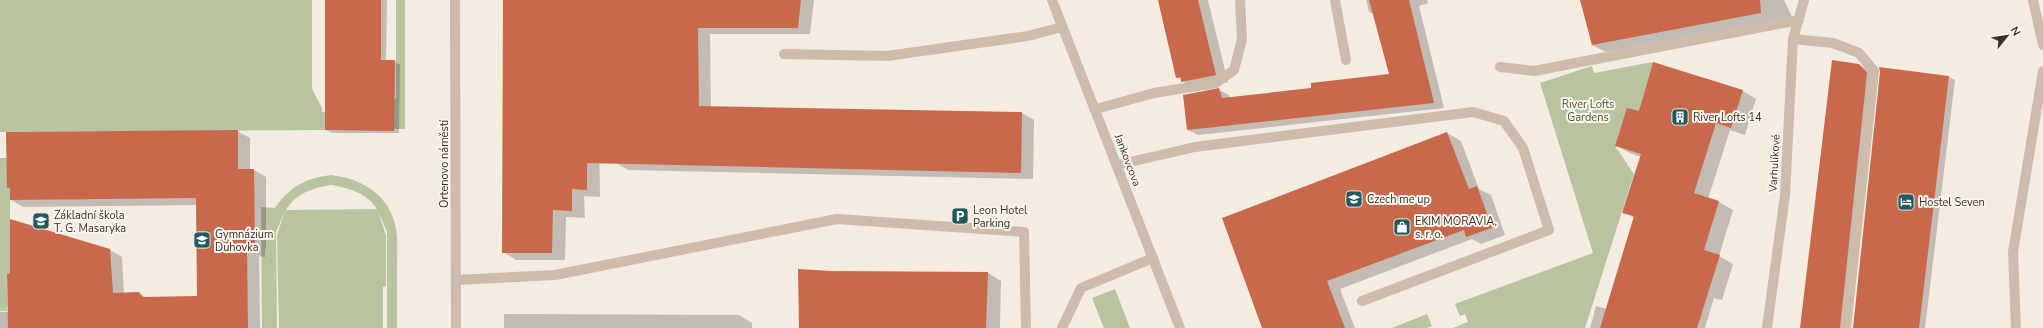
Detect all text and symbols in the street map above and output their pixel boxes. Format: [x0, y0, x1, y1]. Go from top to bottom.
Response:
north arrow [1987, 16, 2027, 56]
text: N [2007, 24, 2024, 39]
park label: River Lofts Gardens [1562, 97, 1614, 125]
building icon: River Lofts 14 [1670, 107, 1690, 127]
place label: River Lofts 14 [1693, 110, 1762, 125]
street label: Ortenovo náměstí [437, 119, 452, 208]
street label: Jankovcova [1110, 131, 1144, 189]
street label: Varhulíkové [1765, 134, 1784, 193]
school or university icon: Czech me up [1344, 189, 1364, 209]
place label: Czech me up [1367, 192, 1430, 207]
hotel icon: Hostel Seven [1896, 192, 1916, 212]
place label: Hostel Seven [1919, 195, 1985, 210]
place label: Leon Hotel Parking [973, 203, 1028, 231]
parking icon: Leon Hotel Parking [950, 206, 970, 226]
place label: Základní škola T. G. Masaryka [54, 208, 126, 236]
school or university icon: Základní škola T. G. Masaryka [31, 211, 51, 231]
place label: EKIM MORAVIA, s. r. o. [1415, 214, 1497, 242]
shop icon: EKIM MORAVIA, s. r. o. [1392, 217, 1412, 237]
place label: Gymnázium Duhovka [215, 227, 273, 255]
school or university icon: Gymnázium Duhovka [192, 230, 212, 250]

